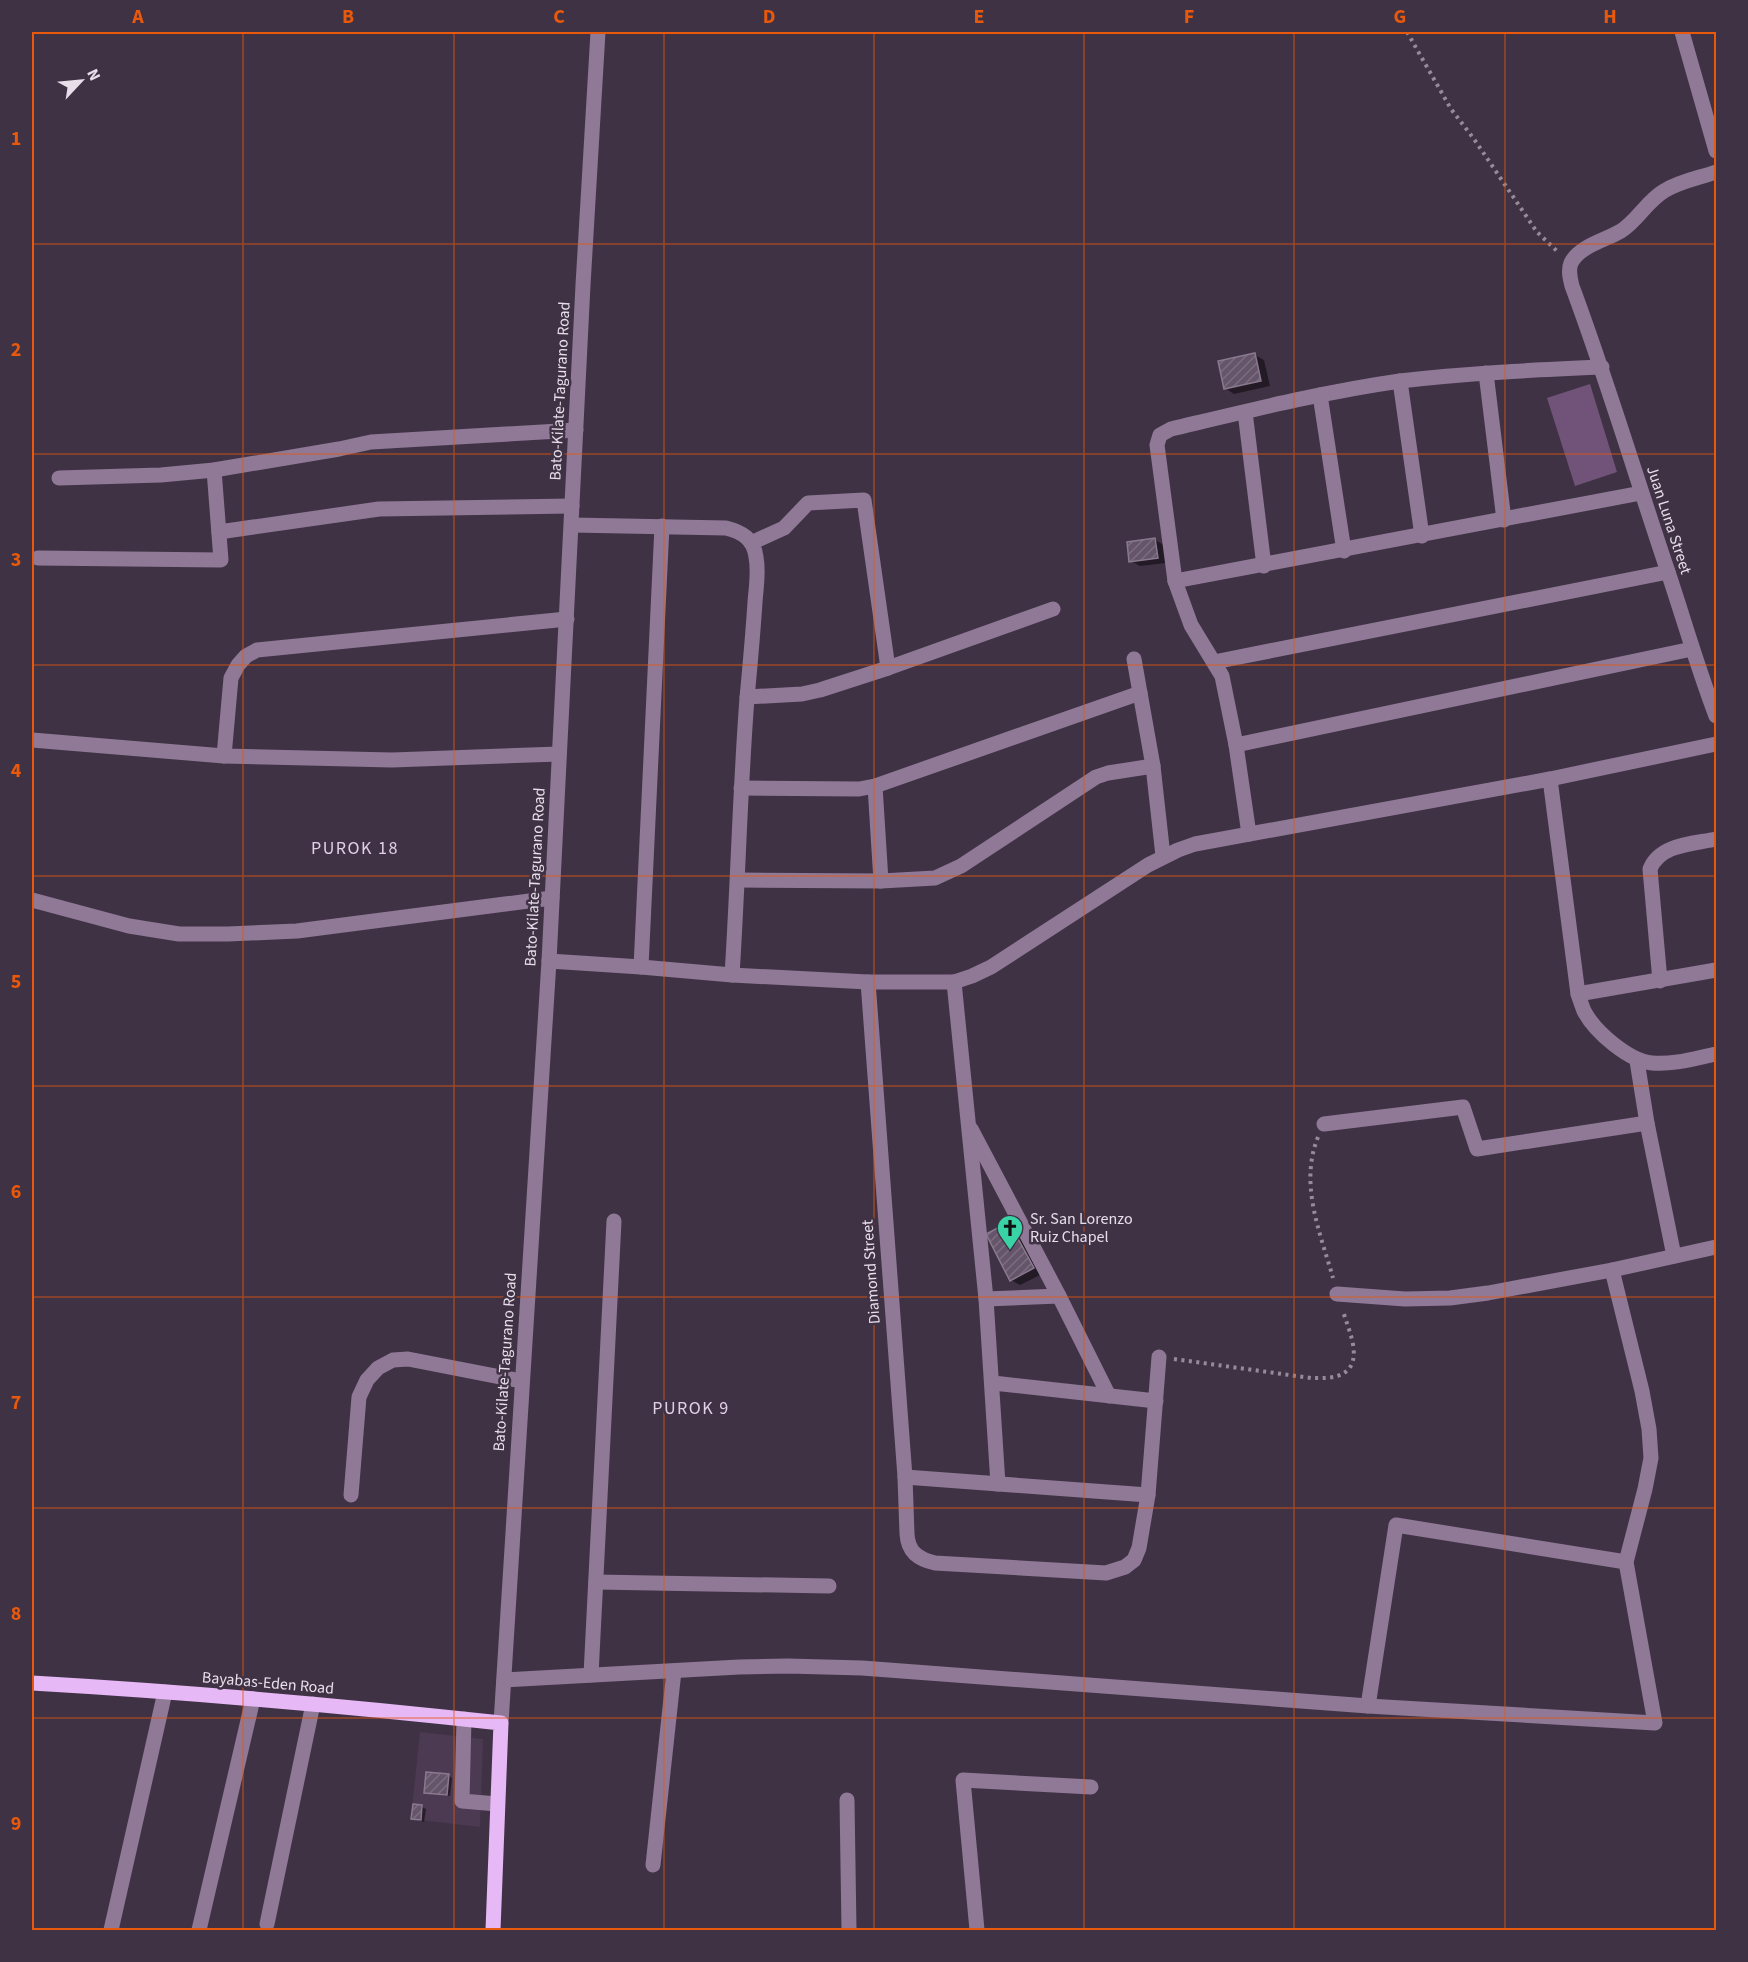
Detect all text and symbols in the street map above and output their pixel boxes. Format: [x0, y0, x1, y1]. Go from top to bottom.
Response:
text: A [131, 3, 144, 31]
text: B [342, 3, 354, 31]
text: C [553, 3, 565, 31]
text: D [763, 3, 775, 31]
text: E [974, 3, 984, 31]
text: F [1184, 3, 1194, 31]
text: G [1394, 3, 1406, 31]
text: H [1603, 3, 1617, 31]
north arrow [51, 51, 111, 111]
text: N [81, 65, 106, 84]
text: 1 [11, 125, 21, 153]
street label: Bato-Kilate-Tagurano Road [544, 301, 576, 481]
text: 2 [11, 336, 21, 364]
street label: Juan Luna Street [1641, 463, 1697, 578]
text: 3 [11, 546, 21, 574]
text: 4 [11, 757, 22, 785]
street label: Bato-Kilate-Tagurano Road [519, 787, 551, 967]
district label: PUROK 18 [311, 836, 399, 861]
text: 5 [11, 968, 21, 996]
text: 6 [11, 1178, 21, 1206]
place label: Sr. San Lorenzo Ruiz Chapel [1030, 1208, 1133, 1248]
church icon: Sr. San Lorenzo Ruiz Chapel [995, 1213, 1025, 1251]
street label: Diamond Street [856, 1218, 886, 1325]
street label: Bato-Kilate-Tagurano Road [488, 1272, 522, 1452]
text: 7 [11, 1389, 21, 1417]
district label: PUROK 9 [652, 1396, 730, 1421]
text: 8 [11, 1600, 21, 1628]
street label: Bayabas-Eden Road [201, 1666, 335, 1700]
text: 9 [11, 1810, 21, 1838]

